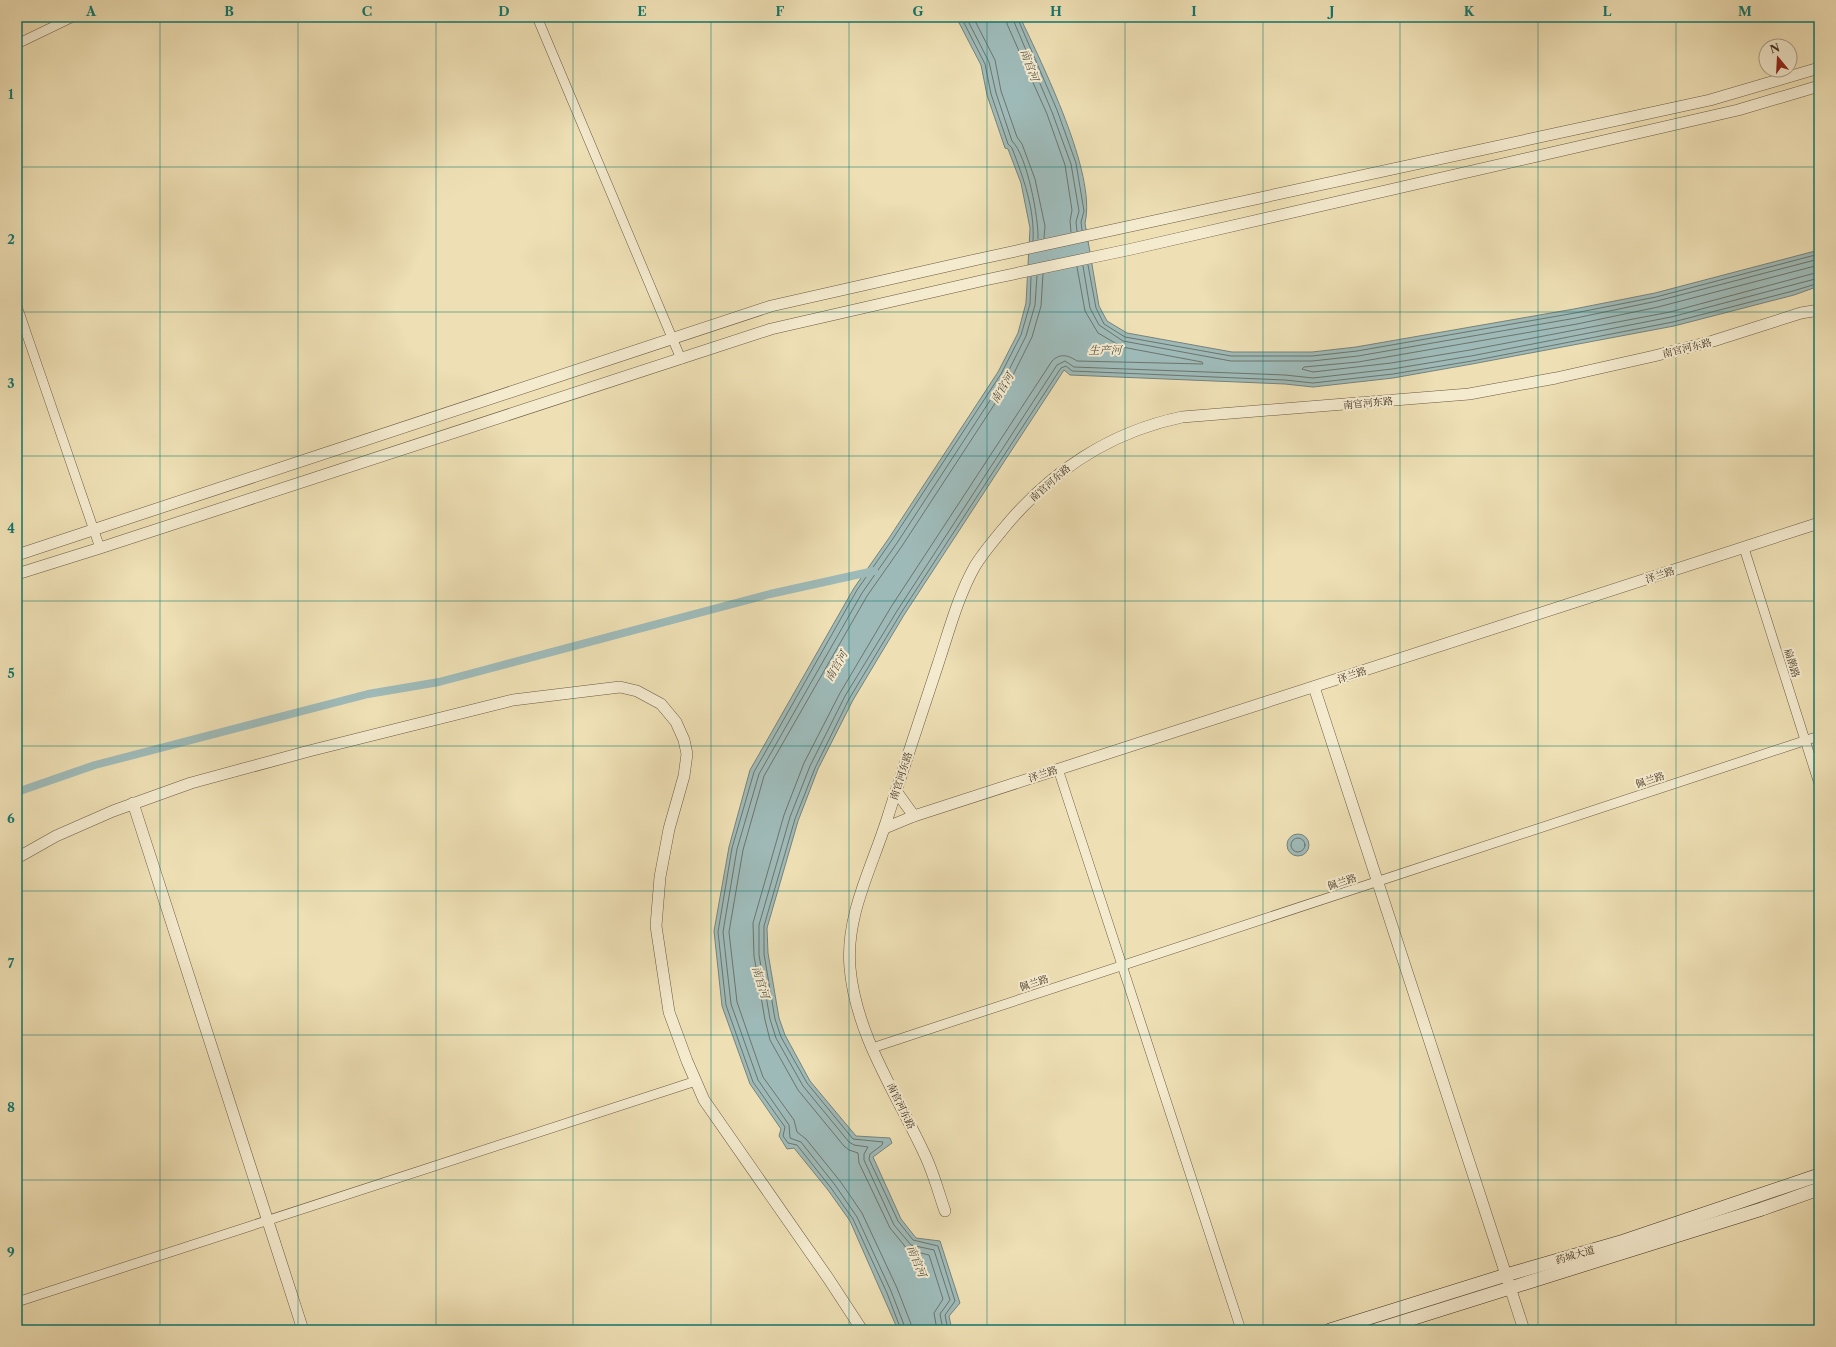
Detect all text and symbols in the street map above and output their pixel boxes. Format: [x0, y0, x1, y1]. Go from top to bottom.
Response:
text: A [85, 3, 97, 19]
text: B [224, 3, 234, 19]
text: C [362, 3, 372, 19]
text: D [498, 3, 510, 19]
text: E [637, 3, 647, 19]
text: F [776, 3, 785, 19]
text: G [912, 3, 924, 19]
text: H [1050, 3, 1062, 19]
text: I [1191, 3, 1197, 19]
text: J [1327, 3, 1335, 19]
text: K [1464, 3, 1475, 19]
text: L [1603, 3, 1612, 19]
text: M [1738, 3, 1752, 19]
north arrow [1758, 38, 1798, 78]
text: N [1768, 40, 1782, 57]
water label: 南官河 [1018, 47, 1043, 85]
text: 1 [8, 86, 14, 102]
text: 2 [7, 231, 15, 247]
street label: 南官河东路 [1661, 336, 1713, 360]
water label: 生产河 [1089, 343, 1123, 357]
water label: 南官河 [988, 369, 1018, 406]
text: 3 [7, 375, 15, 391]
street label: 南官河东路 [1343, 394, 1393, 412]
street label: 南官河东路 [1027, 462, 1073, 504]
text: 4 [7, 520, 15, 536]
street label: 泽兰路 [1644, 564, 1676, 586]
water label: 南官河 [822, 646, 851, 684]
street label: 扁鹊路 [1781, 647, 1803, 679]
street label: 泽兰路 [1336, 664, 1368, 686]
text: 5 [7, 665, 15, 681]
street label: 南官河东路 [887, 750, 915, 802]
street label: 泽兰路 [1027, 763, 1059, 785]
street label: 佩兰路 [1634, 769, 1666, 791]
text: 6 [7, 810, 15, 826]
street label: 佩兰路 [1326, 871, 1358, 893]
text: 7 [8, 955, 15, 971]
water label: 南官河 [749, 964, 773, 1002]
street label: 佩兰路 [1018, 972, 1050, 994]
street label: 南官河东路 [884, 1081, 918, 1131]
text: 8 [7, 1099, 15, 1115]
water label: 南官河 [904, 1243, 930, 1281]
street label: 药城大道 [1554, 1243, 1596, 1267]
text: 9 [7, 1244, 15, 1260]

